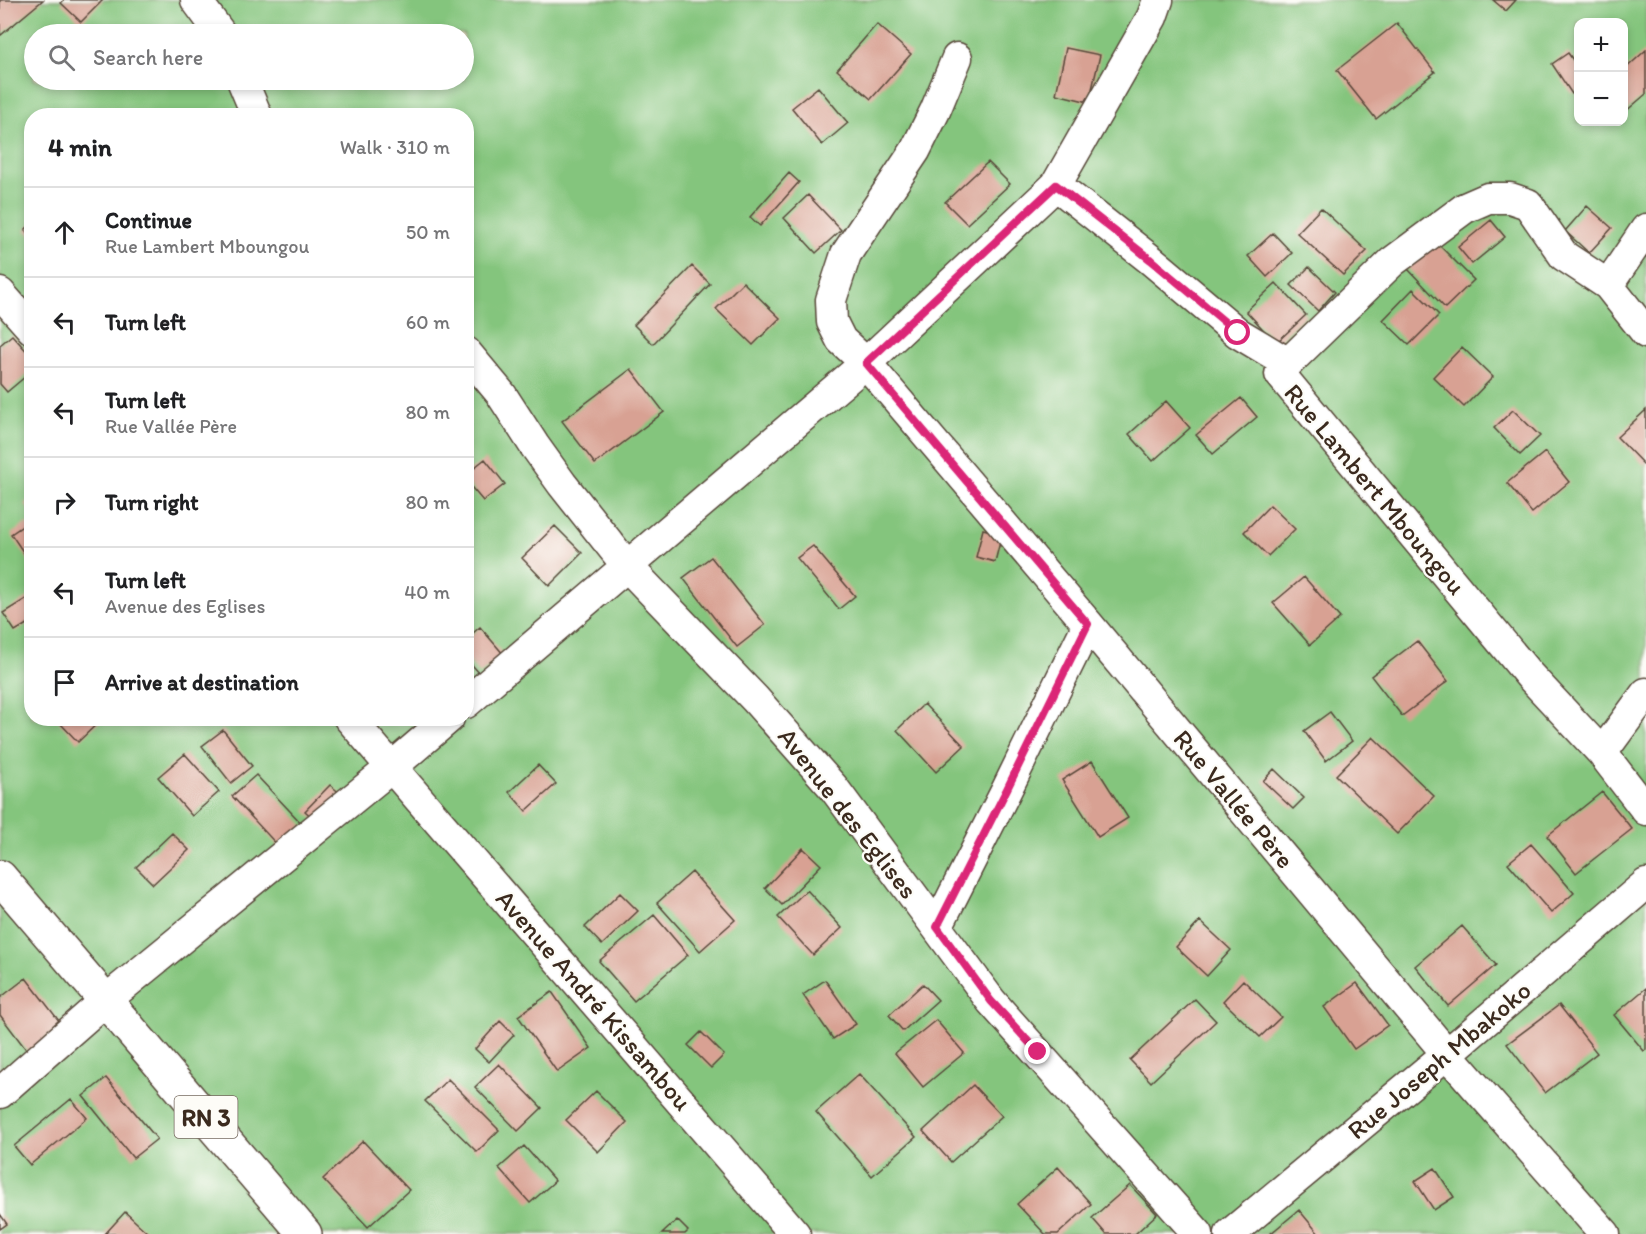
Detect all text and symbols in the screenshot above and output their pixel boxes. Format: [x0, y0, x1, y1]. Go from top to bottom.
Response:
map controls [1574, 18, 1628, 126]
button: + [1574, 18, 1628, 72]
search box [24, 24, 474, 90]
icon: search [45, 41, 78, 74]
text: Search here [93, 44, 203, 71]
button: − [1574, 72, 1628, 126]
text: 4 min [48, 131, 112, 163]
text: Walk · 310 m [340, 135, 450, 159]
text: Continue [105, 207, 192, 234]
icon: ahead [48, 216, 81, 249]
text: 50 m [406, 220, 450, 244]
text: Rue Lambert Mboungou [105, 234, 310, 258]
icon: left [48, 306, 81, 339]
text: Turn left [105, 309, 186, 336]
text: 60 m [406, 310, 450, 334]
route start [1224, 319, 1250, 345]
street label: Rue Lambert Mboungou [1277, 377, 1473, 601]
text: Turn left [105, 387, 186, 414]
icon: left [48, 396, 81, 429]
text: 80 m [405, 400, 450, 424]
text: Rue Vallée Père [105, 414, 237, 438]
icon: right [48, 486, 81, 519]
text: Turn right [105, 489, 199, 516]
text: 80 m [405, 490, 450, 514]
text: Turn left [105, 567, 186, 594]
icon: left [48, 576, 81, 609]
text: 40 m [404, 580, 450, 604]
text: Avenue des Eglises [105, 594, 265, 618]
icon: arrive [48, 666, 81, 699]
text: Arrive at destination [105, 669, 299, 696]
street label: Avenue des Eglises [771, 721, 925, 905]
street label: Rue Vallée Père [1167, 723, 1301, 875]
street label: Avenue André Kissambou [489, 883, 699, 1117]
street label: Rue Joseph Mbakoko [1341, 974, 1537, 1146]
route end [1024, 1038, 1050, 1064]
road number: RN 3 [174, 1096, 238, 1138]

